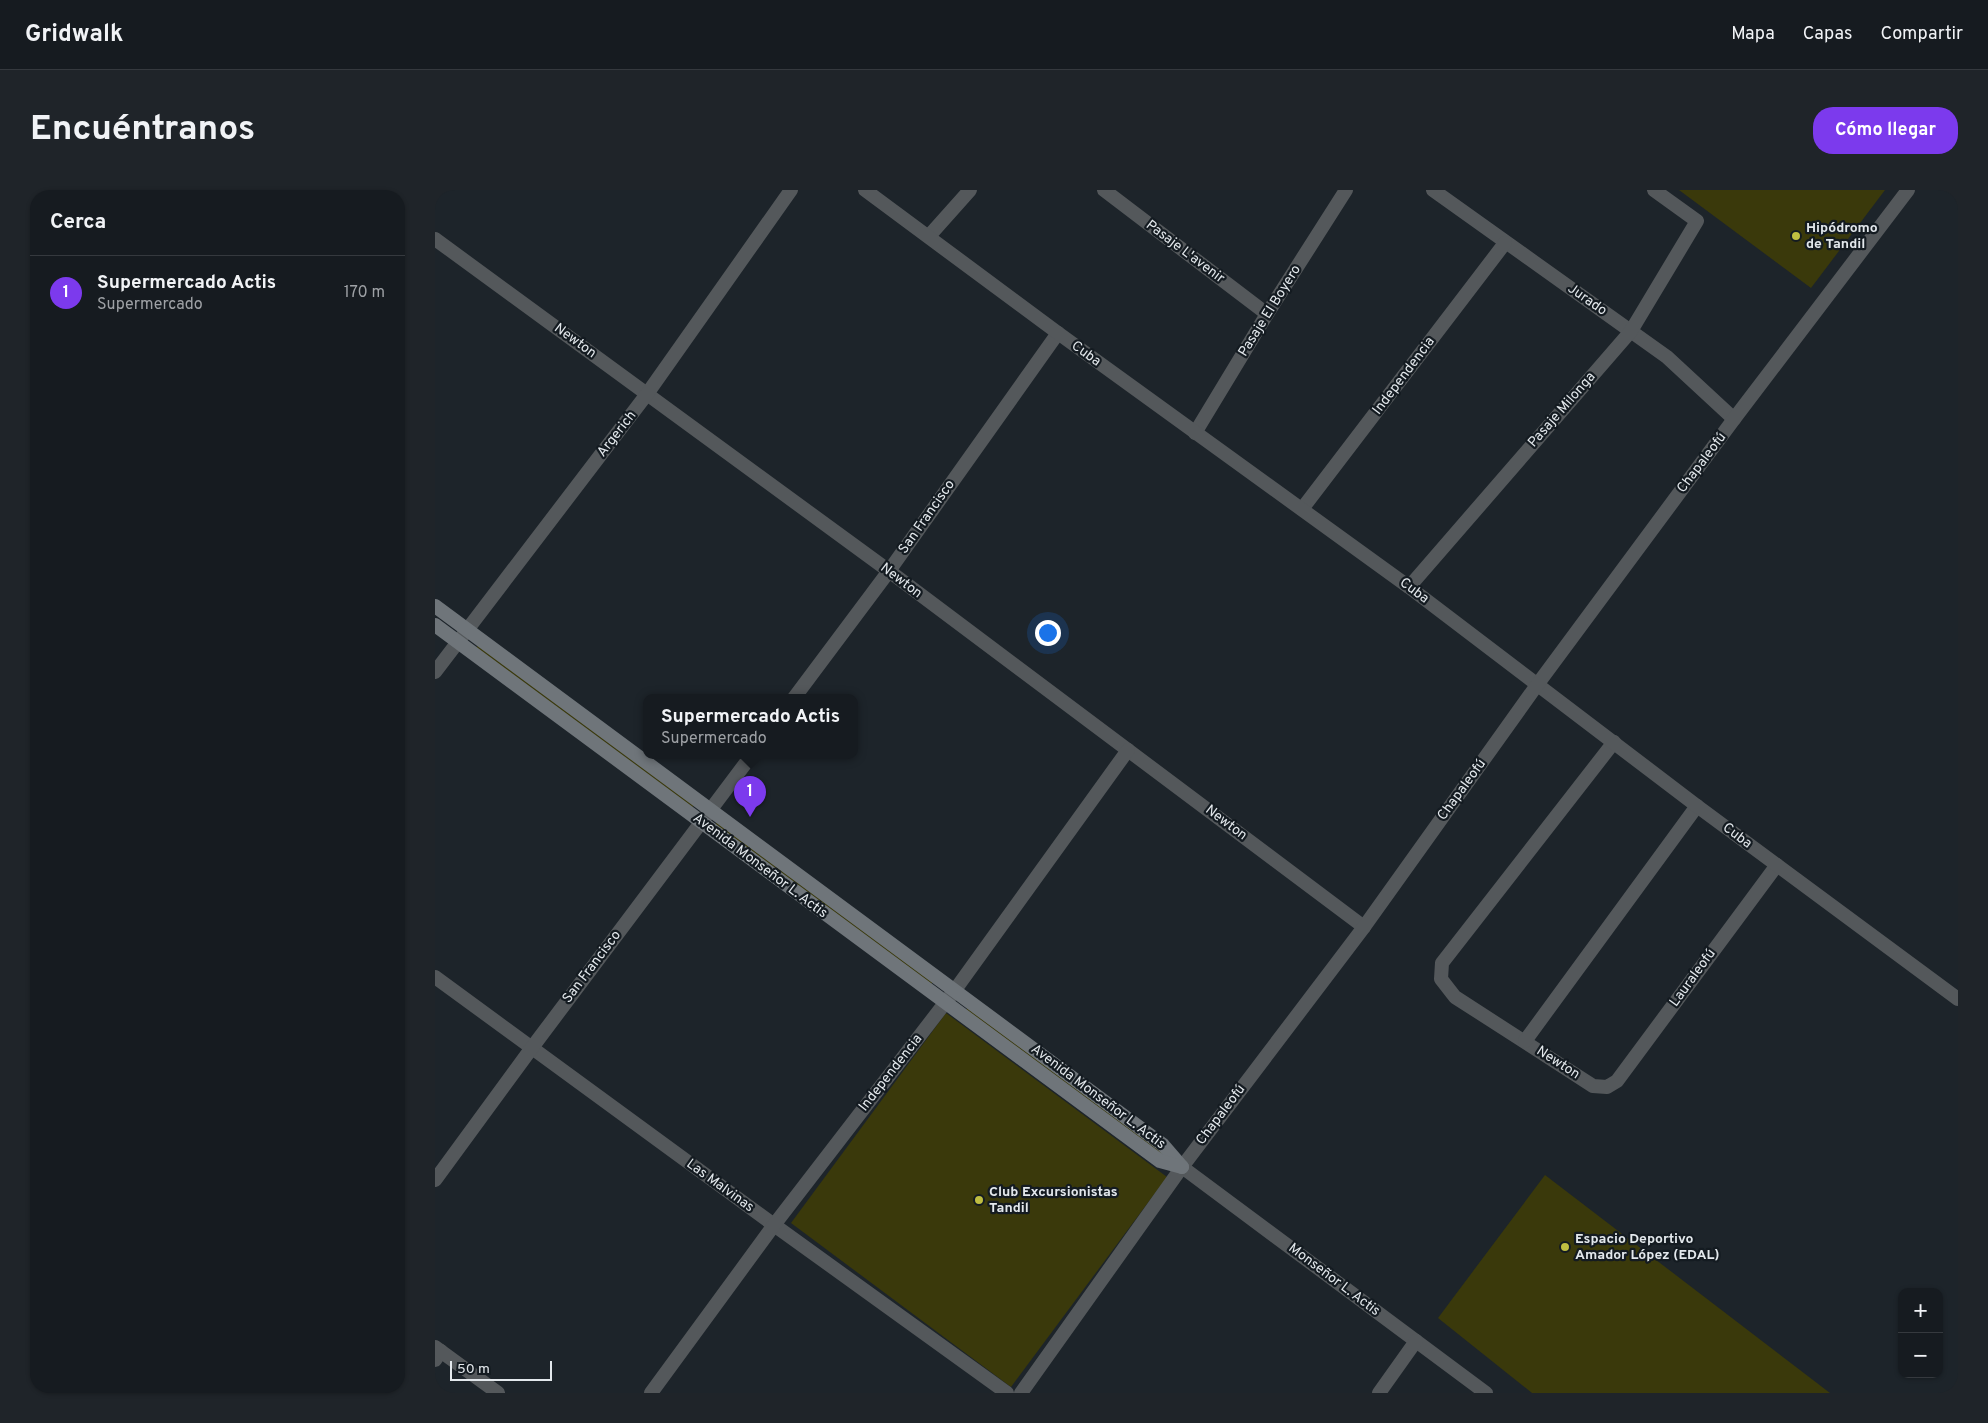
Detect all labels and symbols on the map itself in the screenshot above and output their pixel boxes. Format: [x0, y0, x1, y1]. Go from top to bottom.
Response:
street label: Pasaje L'avenir [1142, 217, 1228, 287]
place label: Hipódromo de Tandil [1806, 220, 1878, 253]
marker: Hipódromo de Tandil [1790, 230, 1802, 242]
street label: Pasaje El Boyero [1235, 262, 1305, 360]
street label: Jurado [1564, 280, 1610, 320]
street label: Newton [550, 320, 600, 362]
street label: Independencia [1369, 334, 1439, 418]
street label: Cuba [1068, 338, 1104, 370]
street label: Pasaje Milonga [1525, 369, 1599, 451]
street label: Argerich [594, 408, 640, 460]
street label: Chapaleofú [1674, 429, 1730, 497]
street label: San Francisco [895, 476, 959, 557]
street label: Newton [877, 560, 925, 602]
street label: Cuba [1396, 574, 1432, 608]
your location [1035, 620, 1061, 646]
street label: Chapaleofú [1434, 756, 1490, 824]
pin: 1 [734, 776, 766, 817]
street label: Newton [1202, 802, 1250, 844]
street label: Avenida Monseñor L. Actis [689, 810, 831, 922]
street label: Cuba [1719, 819, 1755, 853]
street label: San Francisco [559, 927, 625, 1007]
street label: Lauraleofú [1666, 946, 1720, 1010]
street label: Independencia [856, 1031, 926, 1115]
street label: Avenida Monseñor L. Actis [1027, 1041, 1169, 1153]
street label: Newton [1533, 1043, 1583, 1083]
street label: Chapaleofú [1193, 1081, 1249, 1149]
street label: Las Malvinas [683, 1156, 757, 1216]
place label: Club Excursionistas Tandil [989, 1184, 1118, 1217]
marker: Club Excursionistas Tandil [973, 1194, 985, 1206]
place label: Espacio Deportivo Amador López (EDAL) [1575, 1231, 1720, 1264]
street label: Monseñor L. Actis [1285, 1240, 1383, 1320]
marker: Espacio Deportivo Amador López (EDAL) [1559, 1241, 1571, 1253]
scale bar [450, 1358, 553, 1381]

